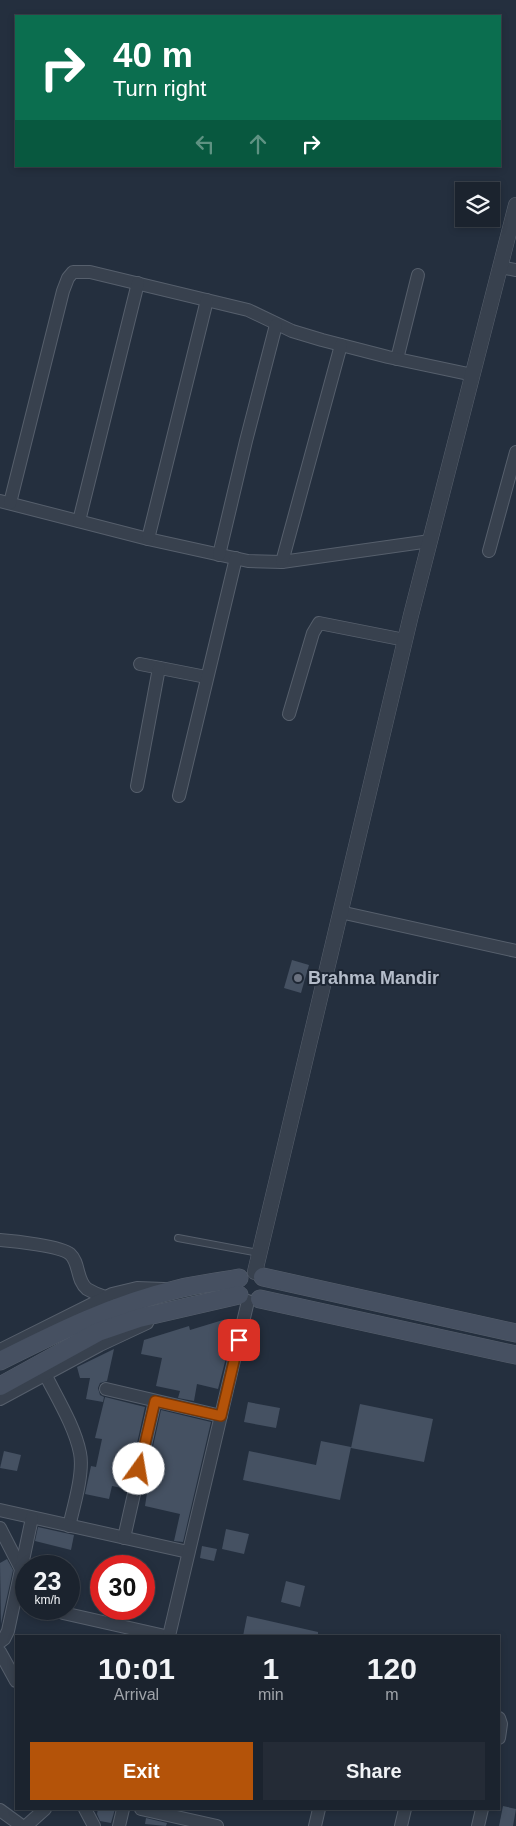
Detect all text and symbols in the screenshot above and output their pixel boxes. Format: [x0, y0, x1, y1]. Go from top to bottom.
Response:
icon: right [30, 35, 95, 100]
text: 40 m [113, 35, 193, 74]
text: Turn right [113, 76, 206, 101]
icon: left [191, 130, 219, 158]
icon: ahead [244, 130, 272, 158]
icon: right [297, 130, 325, 158]
map controls [455, 182, 500, 227]
button: layers [455, 182, 500, 227]
place label: Brahma Mandir [308, 968, 439, 988]
marker: Brahma Mandir [292, 972, 304, 984]
pin [218, 1319, 260, 1361]
icon: arrive [225, 1326, 253, 1354]
position arrow [112, 1442, 164, 1494]
speed limit sign: 30 [90, 1555, 155, 1620]
text: 23 [34, 1567, 61, 1595]
text: km/h [34, 1593, 61, 1607]
text: 10:01 [98, 1652, 175, 1685]
text: 1 [262, 1652, 279, 1685]
text: 120 [367, 1652, 417, 1685]
text: Arrival [114, 1686, 159, 1703]
text: min [258, 1686, 284, 1703]
text: m [385, 1686, 398, 1703]
button: Exit [30, 1742, 253, 1800]
button: Share [263, 1742, 485, 1800]

